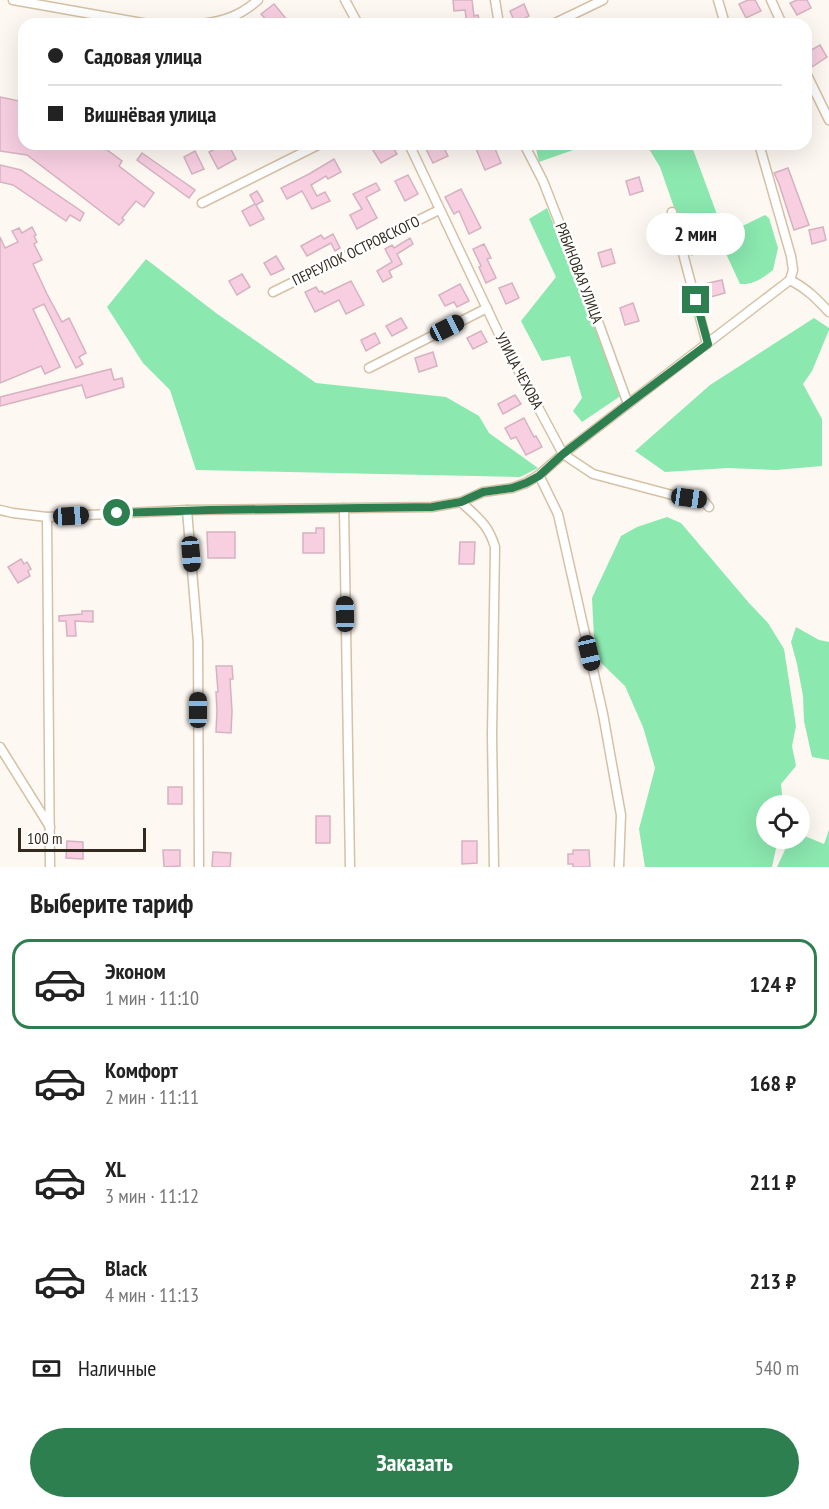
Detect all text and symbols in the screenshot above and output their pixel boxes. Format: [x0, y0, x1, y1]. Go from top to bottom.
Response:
text: Садовая улица [84, 42, 202, 70]
text: Вишнёвая улица [84, 100, 216, 128]
street label: ПЕРЕУЛОК ОСТРОВСКОГО [289, 211, 423, 290]
callout: 2 мин [646, 213, 746, 255]
street label: РЯБИНОВАЯ УЛИЦА [552, 220, 608, 327]
text: 2 мин [674, 221, 717, 247]
route end [682, 286, 709, 313]
car [427, 312, 467, 344]
street label: УЛИЦА ЧЕХОВА [491, 329, 548, 413]
car [670, 487, 708, 509]
route start [103, 499, 130, 526]
car [53, 506, 89, 526]
car [180, 535, 202, 573]
car [336, 596, 354, 632]
car [576, 633, 602, 673]
car [189, 692, 207, 728]
map controls [756, 795, 810, 849]
button: locate [756, 795, 810, 849]
scale bar [18, 825, 146, 852]
text: 100 m [27, 828, 62, 848]
text: Выберите тариф [30, 886, 193, 920]
icon: car [33, 957, 87, 1011]
text: Эконом [105, 957, 166, 985]
text: 124 ₽ [749, 970, 796, 998]
text: 1 мин · 11:10 [105, 985, 199, 1011]
icon: car [33, 1056, 87, 1110]
text: Комфорт [105, 1056, 178, 1084]
text: 168 ₽ [749, 1069, 796, 1097]
text: 2 мин · 11:11 [105, 1084, 199, 1110]
icon: car [33, 1155, 87, 1209]
text: XL [105, 1155, 126, 1183]
text: 211 ₽ [749, 1168, 796, 1196]
text: 3 мин · 11:12 [105, 1183, 199, 1209]
icon: car [33, 1254, 87, 1308]
text: Black [105, 1254, 147, 1282]
text: 213 ₽ [749, 1267, 796, 1295]
text: 4 мин · 11:13 [105, 1282, 199, 1308]
icon: cash [30, 1352, 63, 1385]
text: Наличные [78, 1354, 156, 1382]
text: 540 m [755, 1355, 799, 1381]
button: Заказать [30, 1428, 799, 1497]

